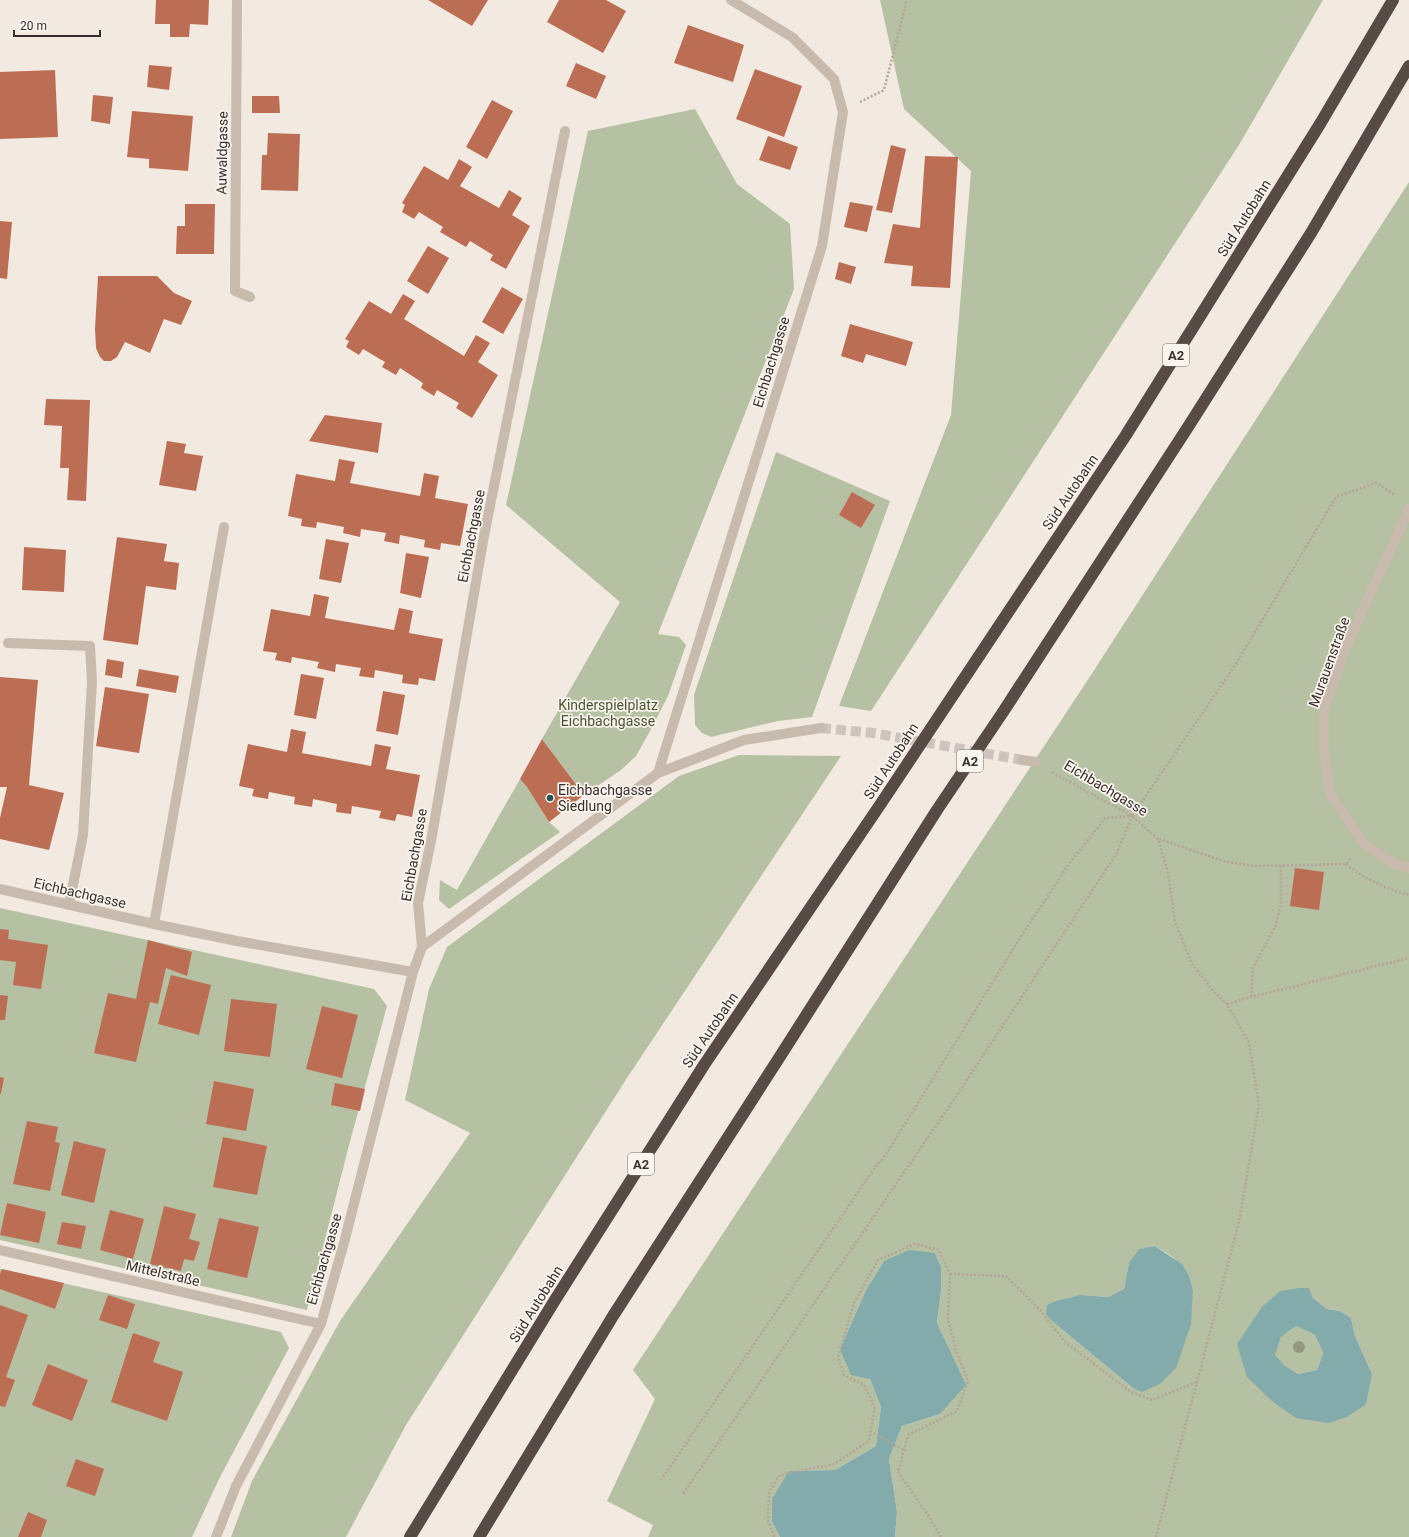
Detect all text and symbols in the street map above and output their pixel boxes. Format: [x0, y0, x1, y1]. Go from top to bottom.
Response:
scale bar [14, 12, 100, 38]
text: 20 m [20, 19, 47, 33]
street label: Auwaldgasse [213, 111, 231, 195]
street label: Süd Autobahn [1214, 177, 1274, 259]
street label: Eichbachgasse [750, 315, 792, 409]
road number: A2 [1163, 344, 1189, 366]
street label: Süd Autobahn [1039, 451, 1101, 533]
street label: Eichbachgasse [454, 488, 488, 584]
street label: Murauenstraße [1305, 615, 1353, 709]
park label: Kinderspielplatz Eichbachgasse [558, 697, 658, 729]
street label: Süd Autobahn [860, 720, 922, 802]
road number: A2 [957, 750, 983, 772]
street label: Eichbachgasse [1061, 757, 1151, 819]
place label: Eichbachgasse Siedlung [558, 782, 652, 814]
marker: Eichbachgasse Siedlung [545, 793, 555, 803]
street label: Eichbachgasse [398, 807, 430, 903]
street label: Eichbachgasse [32, 875, 128, 911]
street label: Süd Autobahn [679, 989, 741, 1071]
road number: A2 [628, 1153, 654, 1175]
street label: Eichbachgasse [303, 1211, 345, 1307]
street label: Mittelstraße [125, 1257, 201, 1289]
street label: Süd Autobahn [506, 1263, 566, 1345]

